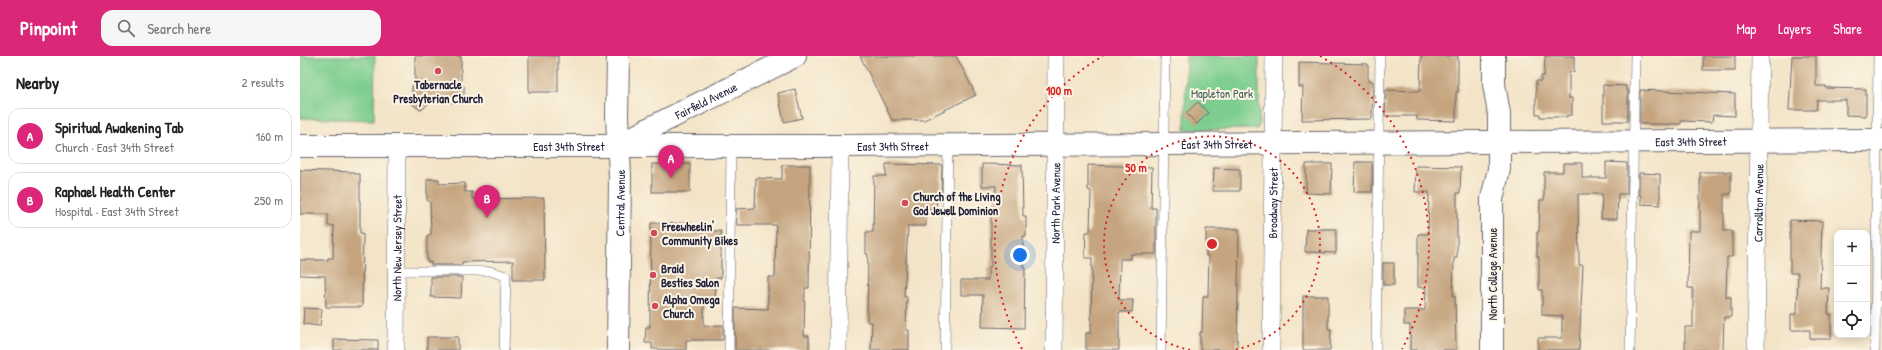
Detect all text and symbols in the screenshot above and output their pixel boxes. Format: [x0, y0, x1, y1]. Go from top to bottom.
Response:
search box [101, 10, 381, 46]
text: Pinpoint [20, 15, 77, 41]
icon: search [115, 17, 137, 39]
text: Search here [147, 18, 211, 39]
text: Map [1736, 19, 1756, 38]
text: Layers [1778, 19, 1811, 38]
text: Share [1833, 19, 1862, 38]
marker: Tabernacle Presbyterian Church [433, 66, 443, 76]
text: Nearby [16, 71, 59, 94]
text: 2 results [242, 73, 284, 91]
place label: Tabernacle Presbyterian Church [393, 76, 484, 108]
street label: Fairfield Avenue [671, 78, 740, 123]
text: 100 m [1046, 82, 1072, 99]
park label: Mapleton Park [1191, 85, 1253, 102]
text: Spiritual Awakening Tab [55, 117, 184, 138]
text: A [27, 127, 33, 145]
text: 160 m [255, 127, 283, 145]
street label: East 34th Street [1655, 132, 1728, 150]
street label: East 34th Street [1181, 135, 1254, 152]
street label: East 34th Street [857, 137, 930, 154]
text: Church · East 34th Street [55, 138, 174, 156]
street label: East 34th Street [533, 138, 606, 155]
pin: A [658, 145, 684, 178]
text: 50 m [1125, 159, 1147, 176]
street label: North Park Avenue [1046, 162, 1064, 244]
street label: Carrollton Avenue [1749, 164, 1767, 242]
street label: Broadway Street [1264, 167, 1281, 239]
street label: Central Avenue [611, 169, 629, 236]
text: Raphael Health Center [55, 181, 175, 202]
pin: B [474, 185, 500, 218]
place label: Church of the Living God Jewell Dominion [913, 188, 1001, 219]
text: B [27, 191, 33, 209]
text: 250 m [254, 191, 283, 209]
street label: North New Jersey Street [388, 194, 405, 301]
marker: Church of the Living God Jewell Dominion [900, 198, 910, 208]
text: Hospital · East 34th Street [55, 202, 179, 220]
place label: Freewheelin' Community Bikes [661, 218, 738, 250]
marker: Freewheelin' Community Bikes [649, 228, 659, 238]
street label: North College Avenue [1484, 228, 1501, 320]
map controls [1834, 230, 1870, 338]
button: + [1834, 230, 1870, 266]
centre of rings [1205, 237, 1219, 251]
your location [1010, 245, 1030, 265]
place label: Braid Besties Salon [661, 260, 720, 291]
button: − [1834, 266, 1870, 302]
marker: Braid Besties Salon [648, 270, 658, 280]
place label: Alpha Omega Church [663, 291, 720, 322]
marker: Alpha Omega Church [650, 301, 660, 311]
button: locate [1834, 302, 1870, 338]

